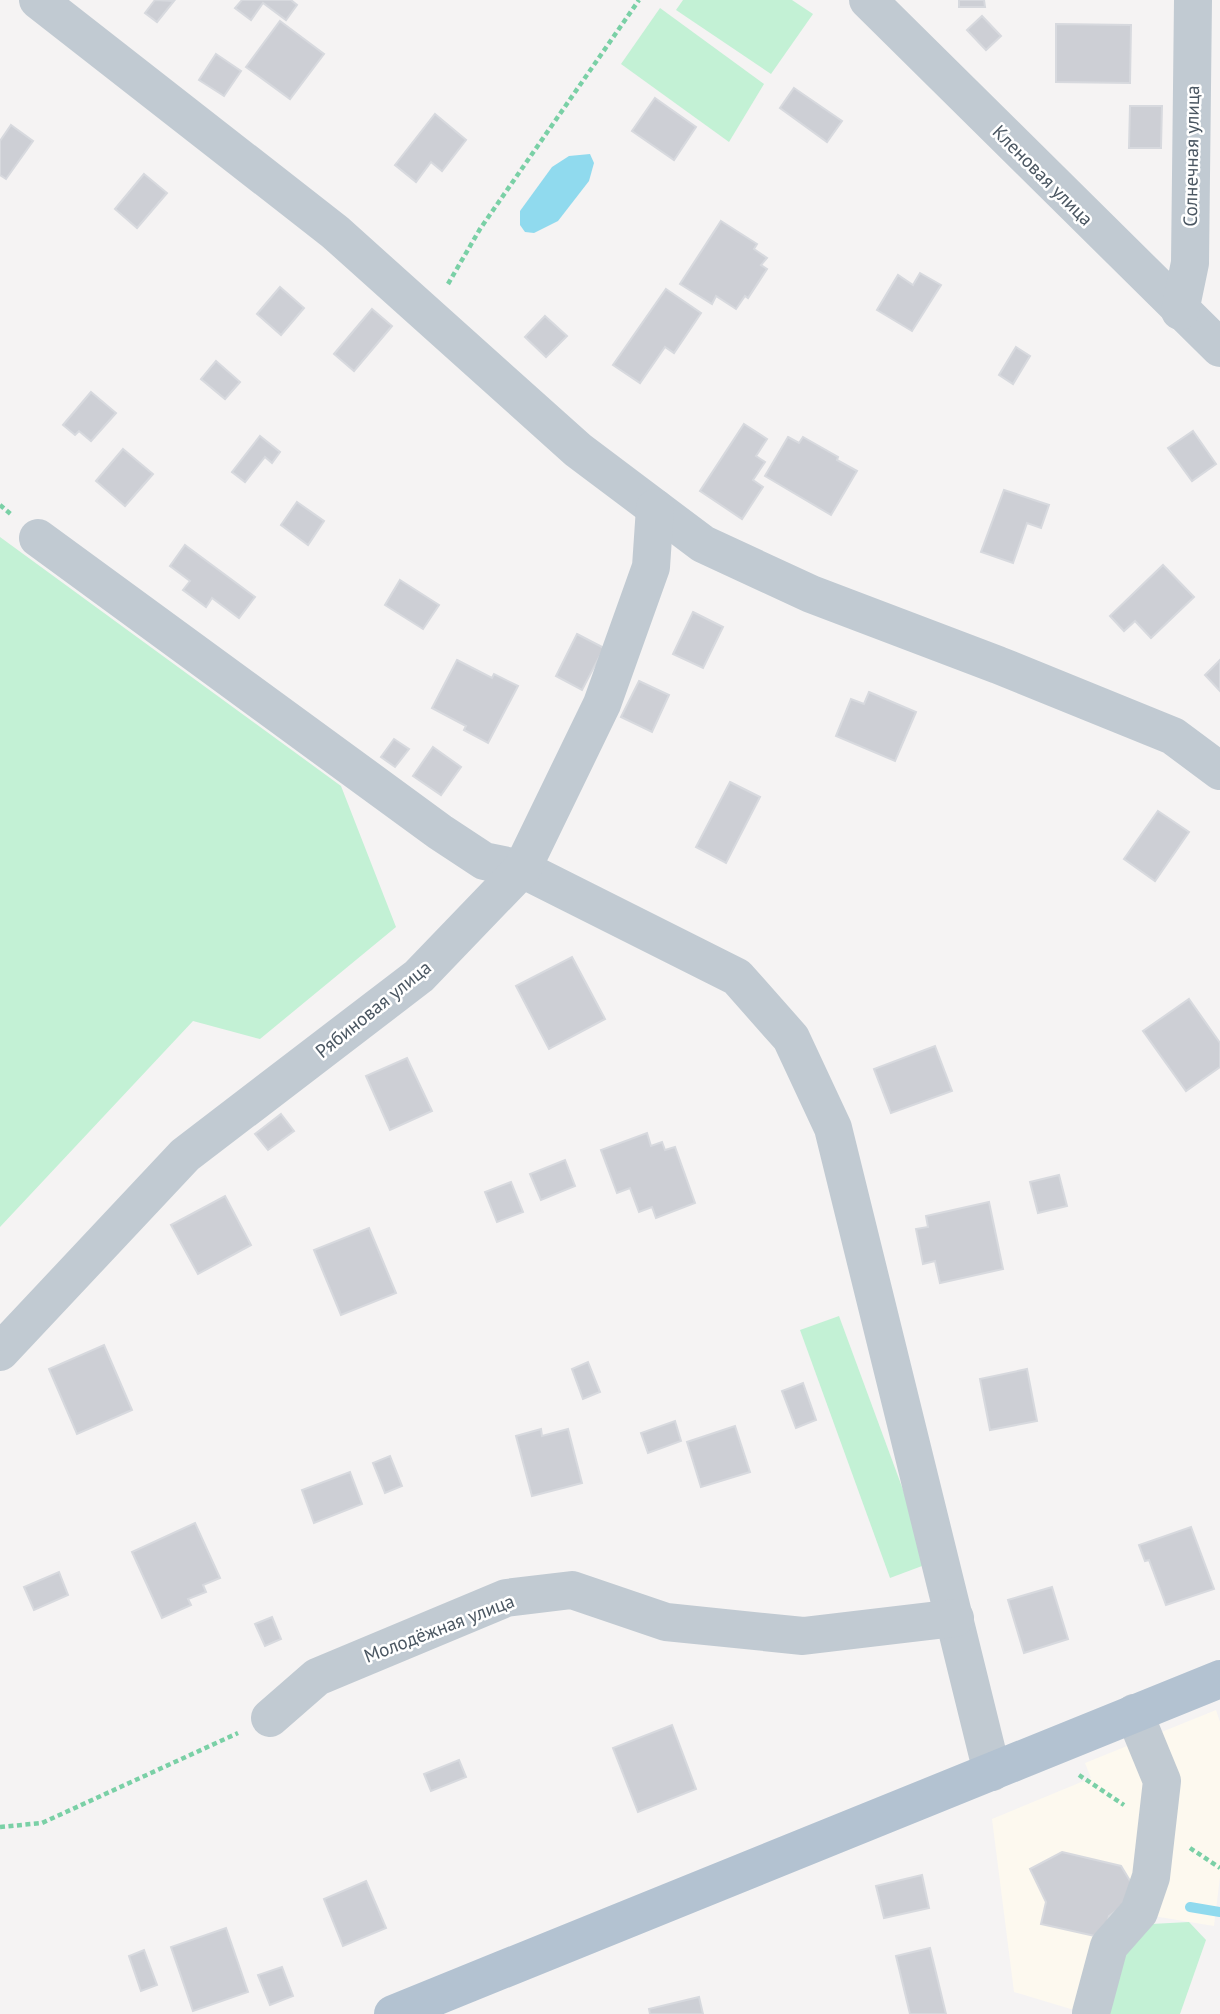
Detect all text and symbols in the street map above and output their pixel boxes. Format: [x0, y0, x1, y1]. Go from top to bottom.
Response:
street label: Солнечная улица [1178, 85, 1204, 227]
street label: Кленовая улица [988, 120, 1098, 230]
street label: Рябиновая улица [310, 955, 436, 1063]
street label: Молодёжная улица [360, 1588, 518, 1668]

